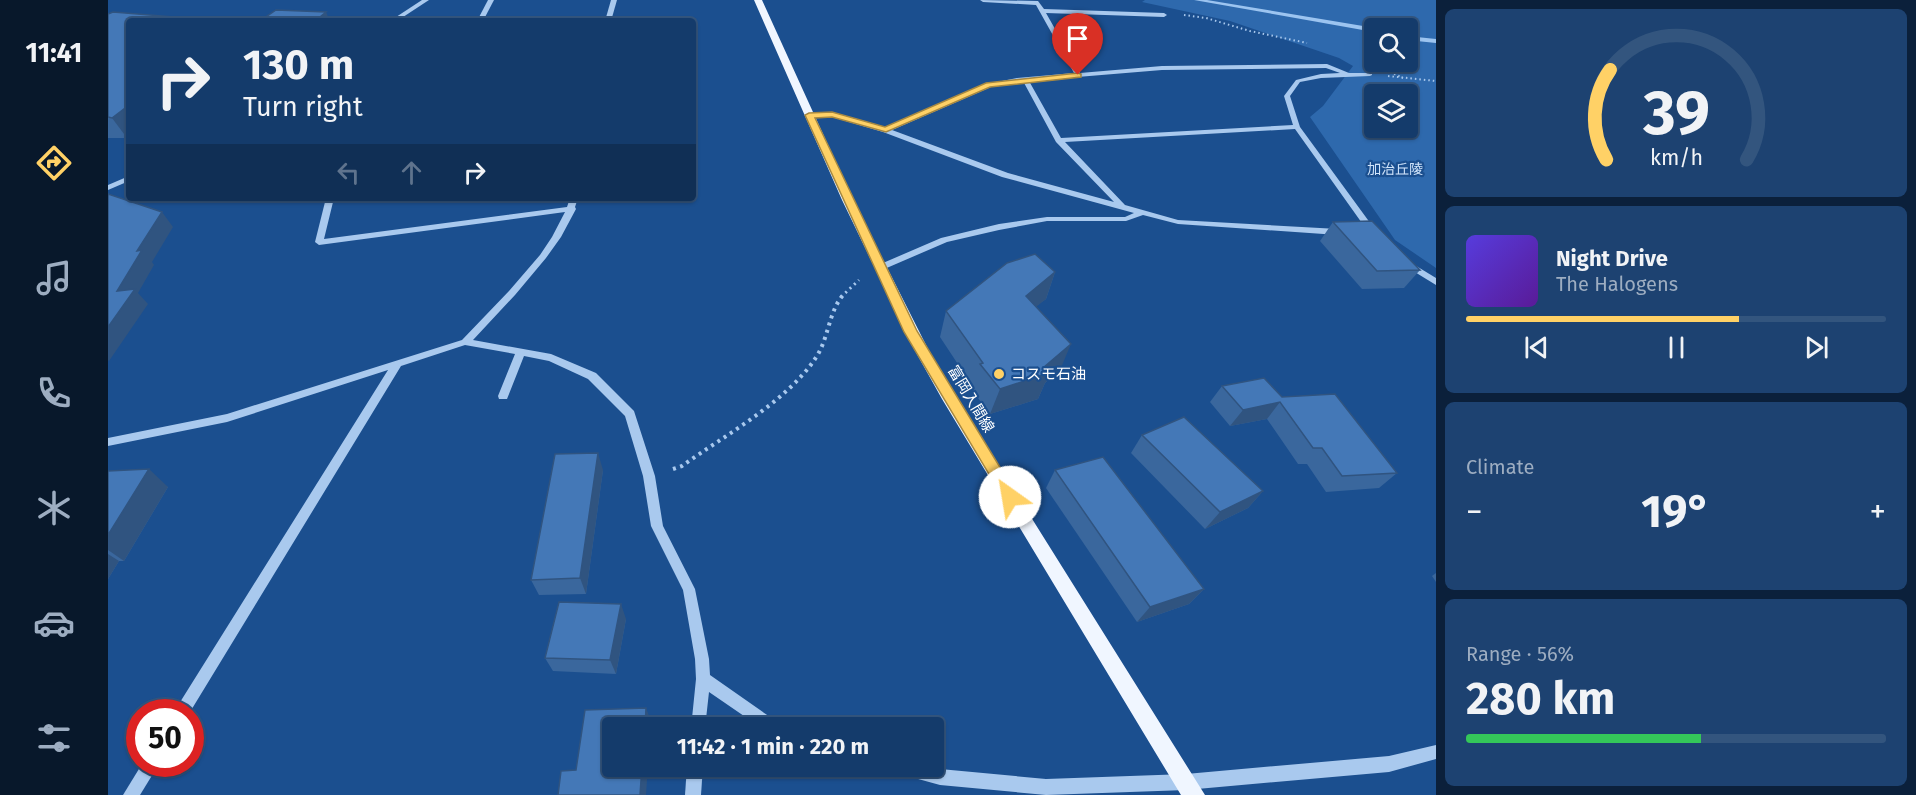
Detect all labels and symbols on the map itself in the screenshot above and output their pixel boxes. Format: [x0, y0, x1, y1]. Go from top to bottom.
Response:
pin [1052, 13, 1103, 75]
park label: 加治丘陵 [1367, 161, 1423, 178]
street label: 富岡入間線 [944, 362, 998, 436]
place label: コスモ石油 [1011, 365, 1086, 383]
marker: コスモ石油 [992, 367, 1006, 381]
position arrow [978, 465, 1042, 529]
speed limit sign: 50 [126, 699, 204, 777]

